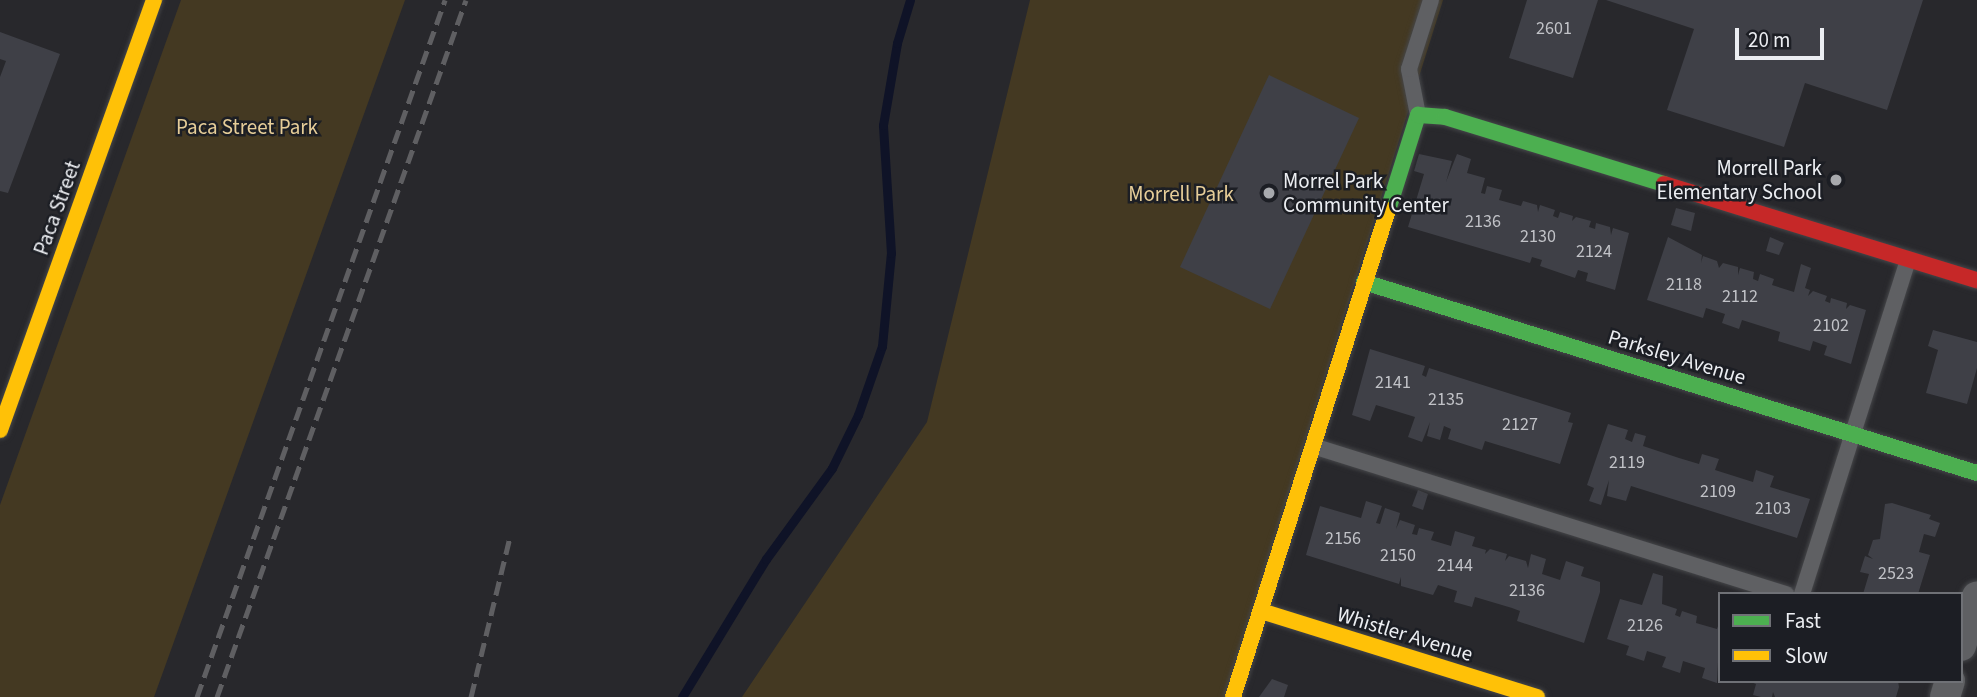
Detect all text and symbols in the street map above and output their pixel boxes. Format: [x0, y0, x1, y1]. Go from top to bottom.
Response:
scale bar [1739, 14, 1828, 58]
house number: 2601 [1536, 18, 1572, 40]
text: 20 m [1748, 25, 1790, 55]
park label: Paca Street Park [176, 114, 318, 140]
place label: Morrell Park Elementary School [1656, 155, 1822, 205]
street label: Paca Street [28, 157, 86, 259]
place label: Morrel Park Community Center [1283, 168, 1449, 218]
marker: Morrell Park Elementary School [1828, 172, 1844, 188]
park label: Morrell Park [1128, 181, 1234, 207]
marker: Morrel Park Community Center [1261, 185, 1277, 201]
house number: 2136 [1465, 211, 1501, 233]
house number: 2130 [1520, 226, 1556, 248]
house number: 2124 [1576, 241, 1612, 263]
house number: 2118 [1666, 274, 1702, 296]
house number: 2112 [1722, 286, 1758, 308]
house number: 2102 [1813, 315, 1849, 337]
street label: Parksley Avenue [1605, 324, 1749, 390]
house number: 2141 [1375, 372, 1411, 394]
house number: 2135 [1428, 389, 1464, 411]
house number: 2127 [1502, 414, 1538, 436]
house number: 2119 [1609, 452, 1645, 474]
house number: 2109 [1700, 481, 1736, 503]
house number: 2103 [1755, 498, 1791, 520]
house number: 2156 [1325, 528, 1361, 550]
house number: 2150 [1380, 545, 1416, 567]
house number: 2144 [1437, 555, 1473, 577]
house number: 2523 [1878, 563, 1914, 585]
house number: 2136 [1509, 580, 1545, 602]
legend [1718, 592, 1963, 683]
street label: Whistler Avenue [1334, 601, 1476, 667]
text: Fast [1785, 606, 1821, 636]
house number: 2126 [1627, 615, 1663, 637]
text: Slow [1785, 641, 1828, 671]

